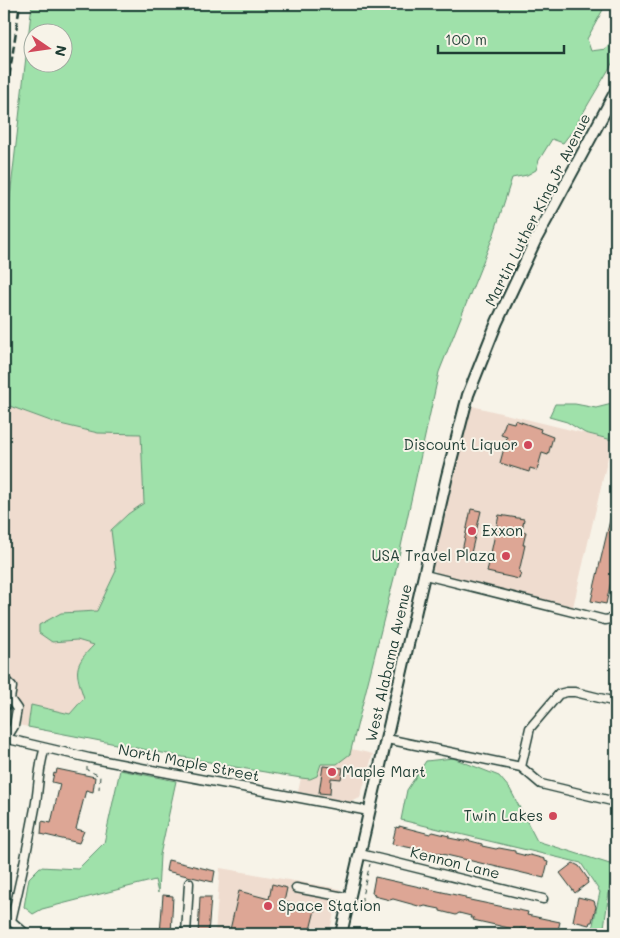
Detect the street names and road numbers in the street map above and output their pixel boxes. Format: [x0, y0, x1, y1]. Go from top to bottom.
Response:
street label: Martin Luther King Jr Avenue [480, 110, 595, 309]
street label: West Alabama Avenue [360, 582, 416, 744]
street label: North Maple Street [117, 739, 262, 786]
street label: Kennon Lane [408, 841, 502, 883]

